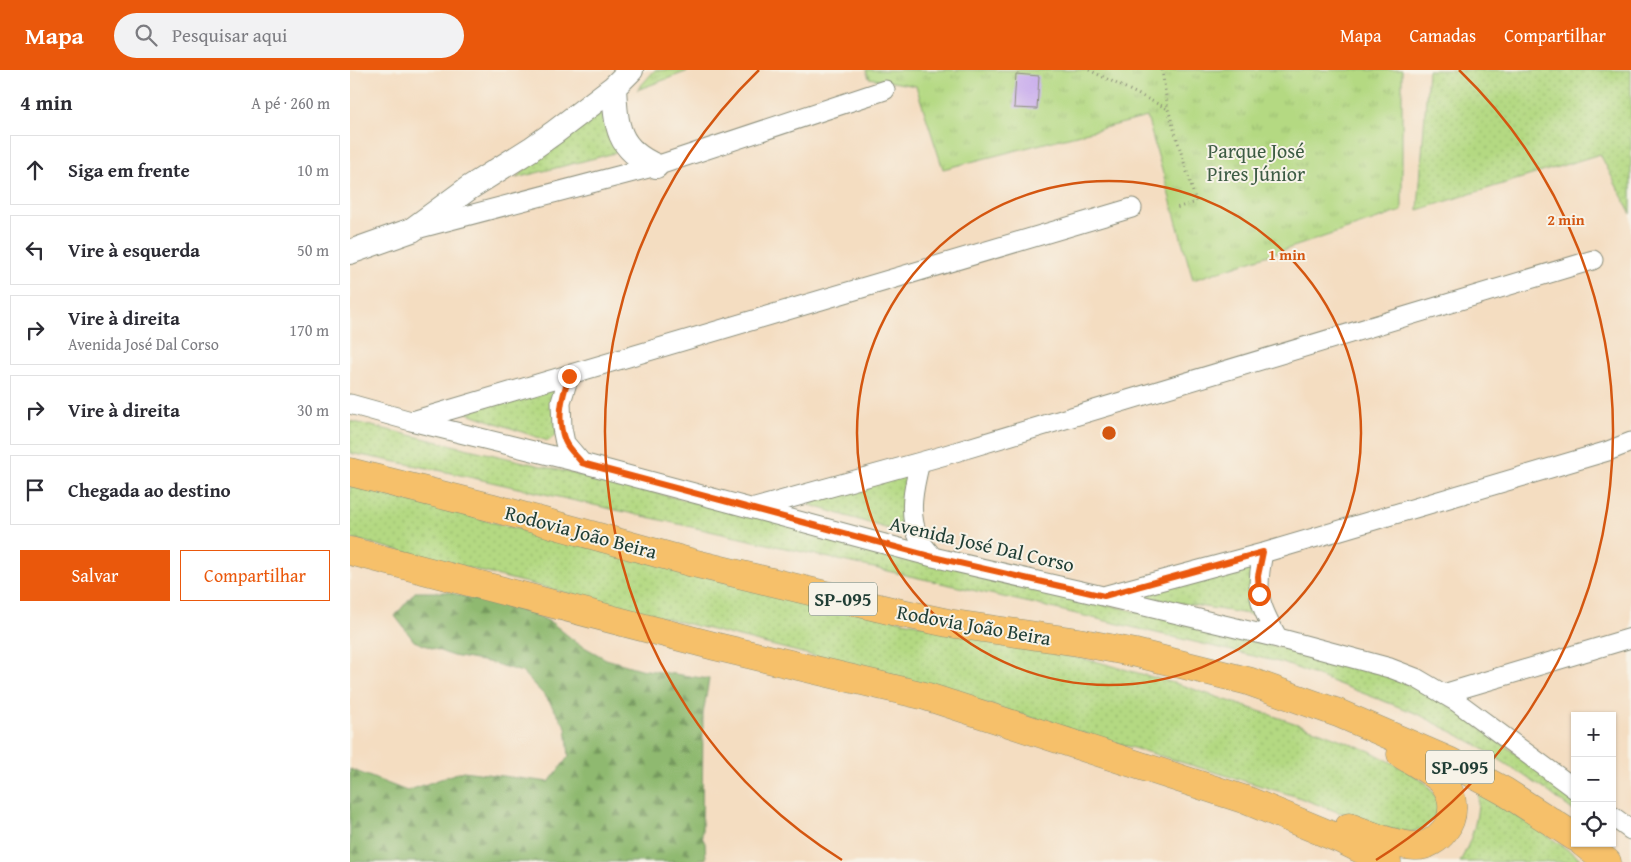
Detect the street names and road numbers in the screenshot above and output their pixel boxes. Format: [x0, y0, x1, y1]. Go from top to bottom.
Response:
street label: Rodovia João Beira [502, 497, 661, 566]
street label: Avenida José Dal Corso [887, 508, 1077, 579]
road number: SP-095 [809, 582, 877, 616]
street label: Rodovia João Beira [895, 597, 1054, 652]
road number: SP-095 [1426, 750, 1494, 784]

